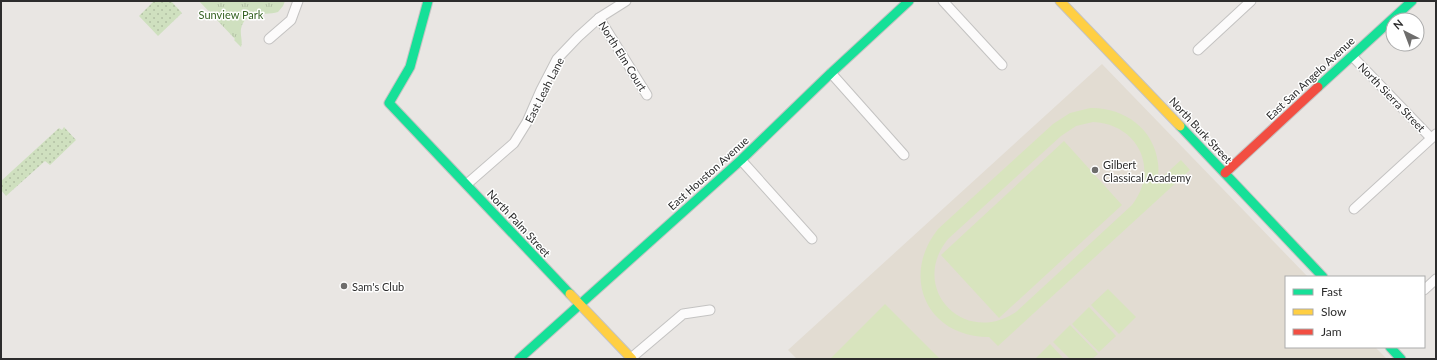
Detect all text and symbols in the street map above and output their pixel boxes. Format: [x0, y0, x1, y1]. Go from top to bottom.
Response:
park label: Sunview Park [199, 8, 264, 21]
north arrow [1385, 12, 1425, 52]
text: N [1390, 17, 1405, 32]
street label: North Elm Court [596, 19, 650, 93]
street label: East San Angelo Avenue [1263, 34, 1357, 122]
street label: East Leah Lane [522, 55, 566, 125]
street label: North Sierra Street [1356, 60, 1428, 134]
street label: North Burk Street [1167, 94, 1235, 166]
street label: East Houston Avenue [665, 133, 751, 213]
place label: Gilbert Classical Academy [1103, 158, 1191, 184]
marker: Gilbert Classical Academy [1090, 165, 1100, 175]
street label: North Palm Street [485, 187, 553, 259]
legend [1285, 276, 1425, 348]
place label: Sam's Club [352, 280, 404, 293]
marker: Sam's Club [339, 281, 349, 291]
text: Fast [1321, 284, 1343, 299]
text: Slow [1321, 304, 1347, 319]
text: Jam [1321, 324, 1342, 339]

